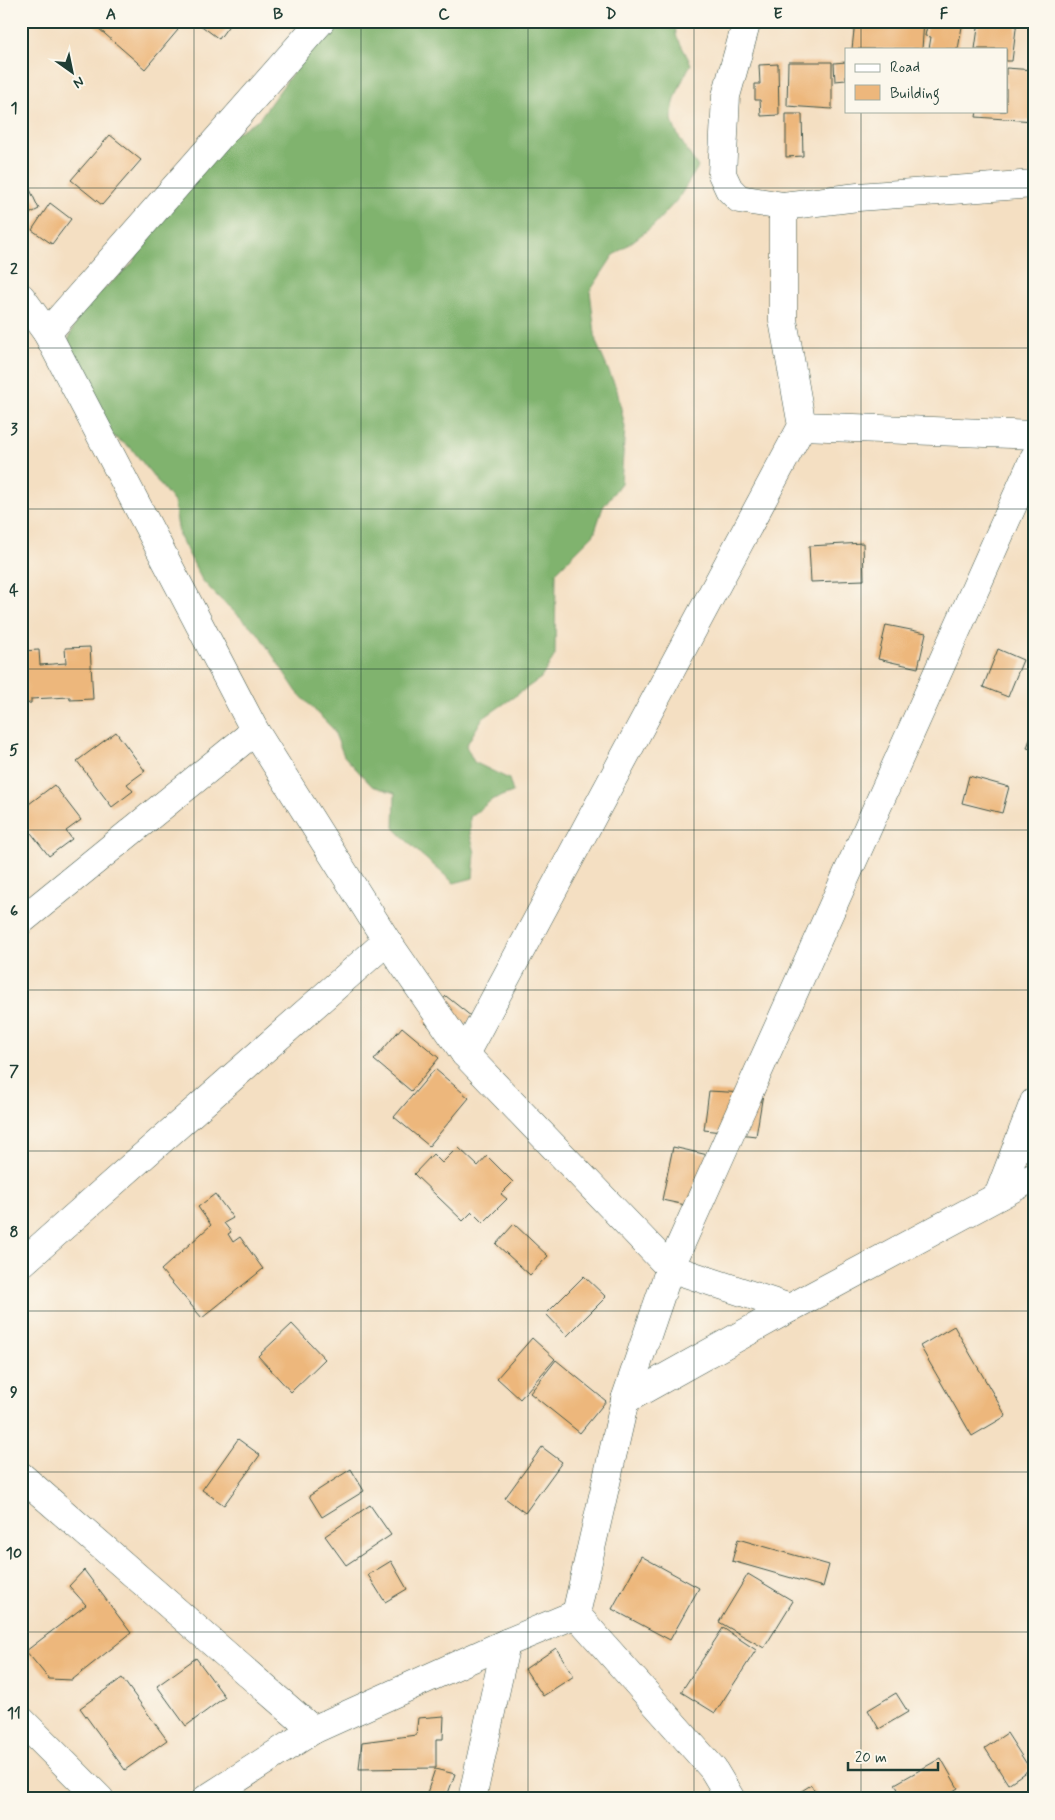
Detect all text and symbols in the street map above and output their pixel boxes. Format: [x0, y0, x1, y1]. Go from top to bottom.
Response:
text: A [106, 4, 116, 25]
text: B [273, 4, 283, 25]
text: C [438, 4, 450, 25]
text: D [605, 4, 617, 25]
text: E [773, 4, 783, 25]
text: F [940, 4, 949, 25]
north arrow [48, 48, 98, 98]
legend [845, 48, 1008, 112]
text: Road [890, 58, 920, 78]
text: N [70, 72, 87, 92]
text: Building [890, 84, 940, 105]
text: 1 [10, 98, 18, 119]
text: 2 [10, 259, 18, 280]
text: 3 [10, 419, 18, 440]
text: 4 [9, 580, 19, 601]
text: 5 [9, 740, 19, 761]
text: 6 [10, 901, 18, 922]
text: 7 [9, 1061, 19, 1082]
text: 8 [9, 1222, 19, 1243]
text: 9 [10, 1382, 18, 1403]
text: 10 [6, 1543, 22, 1564]
text: 11 [7, 1703, 21, 1724]
scale bar [848, 1740, 938, 1772]
text: 20 m [855, 1748, 887, 1768]

